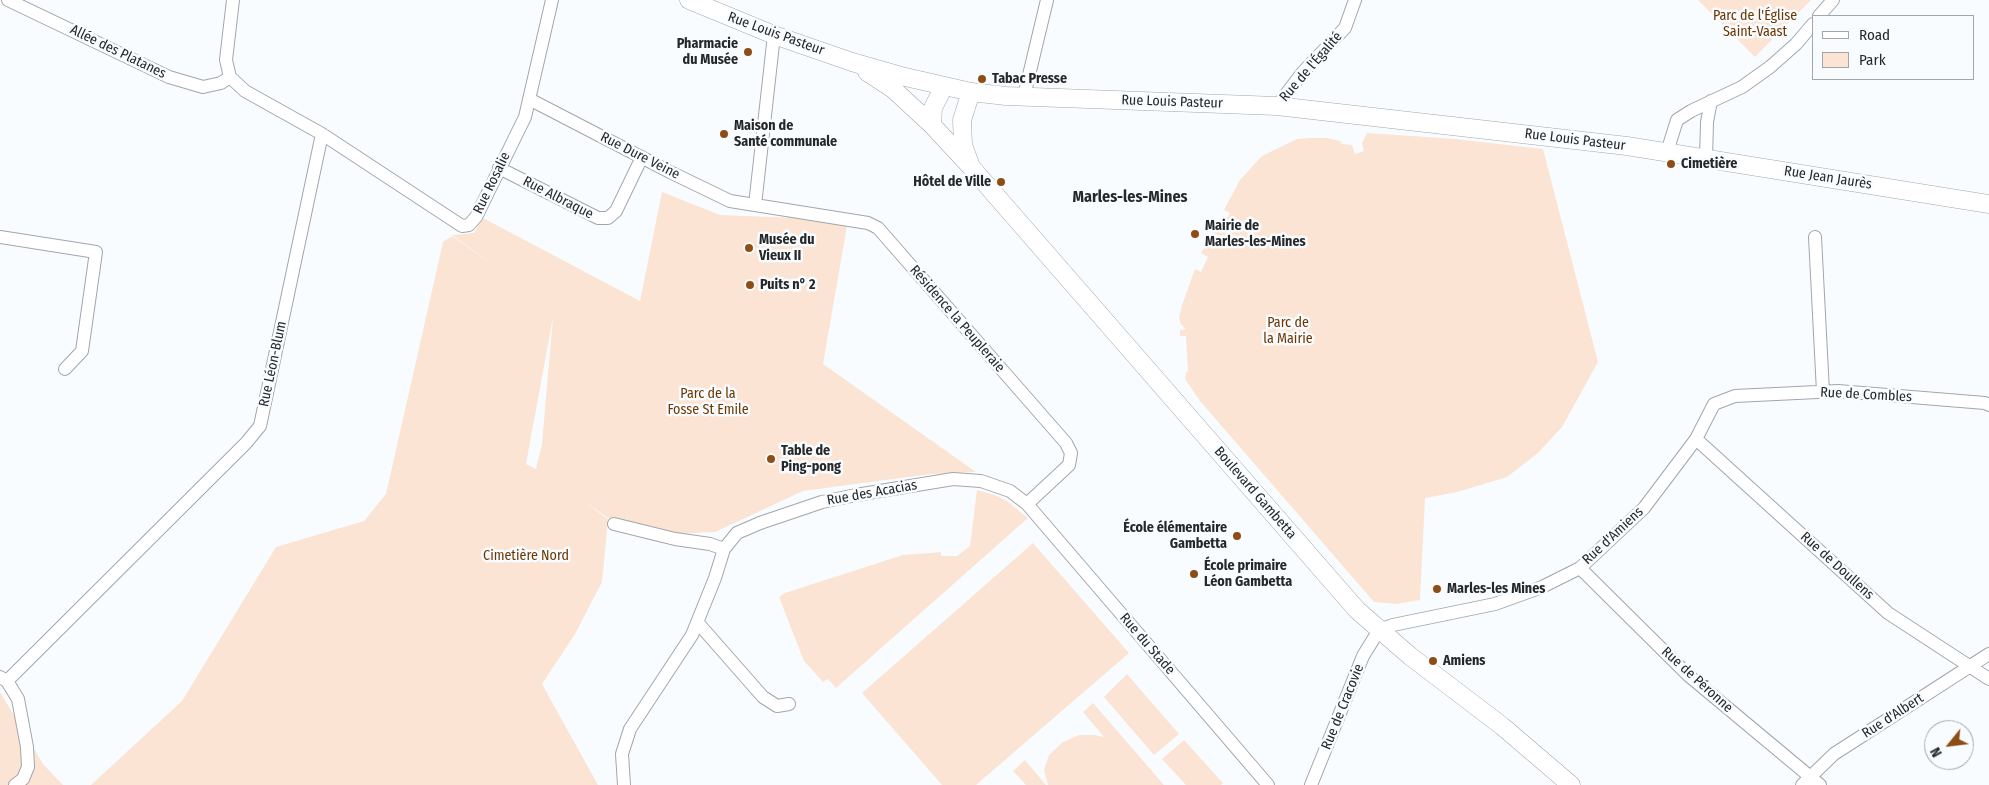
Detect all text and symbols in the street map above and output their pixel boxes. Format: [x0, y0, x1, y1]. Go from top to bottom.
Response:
park label: Parc de l'Église Saint-Vaast [1713, 8, 1797, 40]
street label: Rue Louis Pasteur [726, 9, 826, 59]
legend [1812, 15, 1974, 80]
street label: Allée des Platanes [67, 21, 169, 83]
text: Road [1859, 26, 1890, 44]
street label: Rue de l'Égalité [1276, 29, 1346, 105]
place label: Pharmacie du Musée [677, 36, 738, 68]
marker: Pharmacie du Musée [742, 46, 754, 58]
text: Park [1859, 51, 1886, 69]
place label: Tabac Presse [992, 71, 1067, 87]
marker: Tabac Presse [976, 73, 988, 85]
street label: Rue Louis Pasteur [1121, 92, 1223, 112]
place label: Maison de Santé communale [734, 118, 837, 150]
street label: Rue Louis Pasteur [1524, 125, 1626, 155]
marker: Maison de Santé communale [718, 128, 730, 140]
street label: Rue Dure Veine [598, 129, 682, 183]
street label: Rue Rosalie [470, 149, 514, 217]
place label: Cimetière [1681, 156, 1737, 172]
marker: Cimetière [1665, 158, 1677, 170]
street label: Rue Jean Jaurès [1783, 163, 1873, 193]
street label: Rue Albraque [520, 173, 596, 223]
place label: Hôtel de Ville [913, 174, 991, 190]
marker: Hôtel de Ville [995, 176, 1007, 188]
district label: Marles-les-Mines [1073, 188, 1187, 208]
place label: Mairie de Marles-les-Mines [1205, 218, 1306, 250]
marker: Mairie de Marles-les-Mines [1189, 228, 1201, 240]
place label: Musée du Vieux II [759, 232, 814, 264]
marker: Musée du Vieux II [743, 242, 755, 254]
street label: Résidence la Peupleraie [906, 262, 1008, 376]
place label: Puits n° 2 [760, 277, 815, 293]
marker: Puits n° 2 [744, 279, 756, 291]
park label: Parc de la Mairie [1263, 315, 1313, 348]
street label: Rue Léon-Blum [256, 320, 290, 408]
street label: Rue de Combles [1820, 384, 1912, 406]
park label: Parc de la Fosse St Emile [667, 386, 749, 418]
place label: Table de Ping-pong [781, 443, 841, 476]
street label: Boulevard Gambetta [1210, 443, 1300, 543]
marker: Table de Ping-pong [765, 453, 777, 465]
street label: Rue des Acacias [826, 477, 918, 509]
street label: Rue d'Amiens [1579, 504, 1647, 568]
place label: École élémentaire Gambetta [1123, 520, 1227, 552]
street label: Rue de Doullens [1797, 529, 1877, 603]
marker: École élémentaire Gambetta [1231, 530, 1243, 542]
park label: Cimetière Nord [483, 548, 569, 564]
place label: École primaire Léon Gambetta [1204, 558, 1292, 590]
marker: École primaire Léon Gambetta [1188, 568, 1200, 580]
place label: Marles-les Mines [1447, 581, 1545, 597]
marker: Marles-les Mines [1431, 583, 1443, 595]
street label: Rue du Stade [1116, 610, 1178, 678]
street label: Rue de Péronne [1658, 644, 1736, 716]
place label: Amiens [1443, 653, 1485, 669]
marker: Amiens [1427, 655, 1439, 667]
street label: Rue de Cracovie [1318, 662, 1368, 752]
street label: Rue d'Albert [1859, 690, 1927, 742]
north arrow [1924, 720, 1974, 770]
text: N [1927, 744, 1946, 760]

